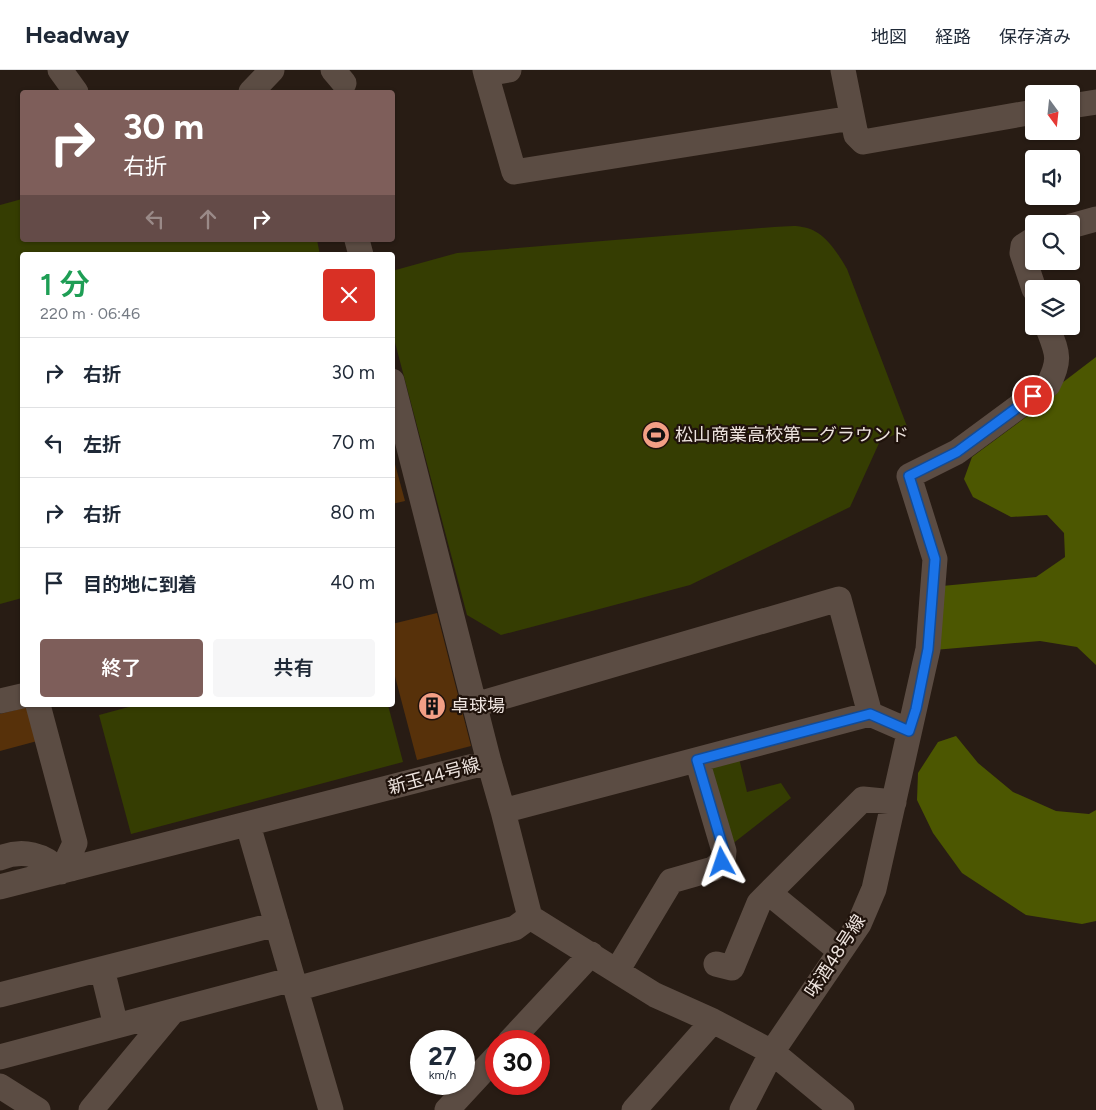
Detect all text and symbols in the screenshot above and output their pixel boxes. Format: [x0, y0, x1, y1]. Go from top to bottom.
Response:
text: Headway [25, 20, 129, 49]
text: 地図 [871, 26, 907, 48]
text: 経路 [935, 26, 971, 48]
text: 保存済み [999, 26, 1071, 48]
north arrow [1025, 85, 1080, 140]
map controls [1025, 85, 1080, 335]
text: 30 m [123, 106, 204, 148]
icon: right [40, 110, 105, 175]
button: sound [1025, 150, 1080, 205]
text: 右折 [123, 153, 167, 180]
icon: left [141, 205, 169, 233]
icon: ahead [194, 205, 222, 233]
icon: right [247, 205, 275, 233]
button: search [1025, 215, 1080, 270]
text: 1 分 [40, 266, 90, 303]
button: close [323, 269, 375, 321]
button: layers [1025, 280, 1080, 335]
text: 220 m · 06:46 [40, 304, 140, 323]
icon: right [40, 359, 68, 387]
text: 30 m [332, 361, 375, 384]
text: 右折 [83, 363, 121, 386]
pin [1012, 375, 1054, 417]
icon: arrive [1019, 382, 1047, 410]
sports icon: 松山商業高校第二グラウンド [641, 420, 671, 450]
place label: 松山商業高校第二グラウンド [675, 424, 909, 446]
icon: left [40, 429, 68, 457]
text: 70 m [332, 431, 375, 454]
text: 左折 [83, 433, 121, 456]
icon: right [40, 499, 68, 527]
text: 80 m [330, 501, 375, 524]
text: 右折 [83, 503, 121, 526]
icon: arrive [40, 569, 68, 597]
text: 40 m [330, 571, 375, 594]
text: 目的地に到着 [83, 573, 197, 596]
button: 終了 [40, 639, 203, 697]
button: 共有 [213, 639, 375, 697]
building icon: 卓球場 [417, 691, 447, 721]
place label: 卓球場 [451, 695, 505, 717]
street label: 新玉44号線 [386, 753, 482, 799]
position arrow [695, 835, 747, 887]
street label: 味酒48号線 [800, 910, 870, 1002]
speed limit sign: 30 [485, 1030, 550, 1095]
text: 27 [428, 1041, 457, 1071]
text: km/h [429, 1068, 456, 1082]

